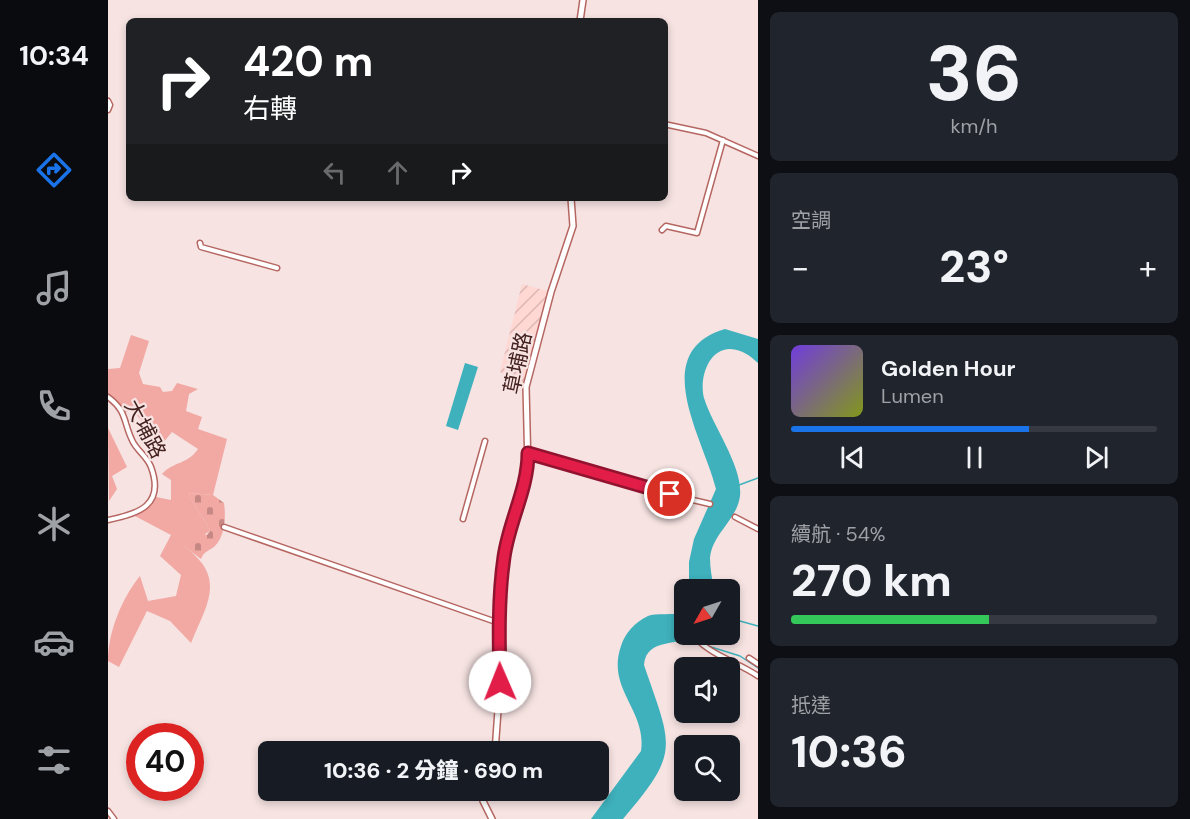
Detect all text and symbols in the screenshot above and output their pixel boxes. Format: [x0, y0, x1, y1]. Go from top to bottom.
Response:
text: 36 [926, 23, 1022, 124]
text: 420 m [243, 34, 373, 89]
text: 10:34 [19, 38, 89, 73]
icon: right [144, 42, 222, 120]
text: 右轉 [243, 91, 297, 126]
text: km/h [950, 113, 998, 139]
icon: directions [33, 149, 75, 191]
icon: left [318, 156, 351, 189]
icon: ahead [381, 156, 414, 189]
icon: right [444, 156, 477, 189]
text: 空調 [791, 207, 831, 233]
text: 23° [939, 237, 1009, 296]
text: − [791, 246, 809, 289]
text: + [1139, 246, 1157, 289]
icon: music [33, 267, 75, 309]
street label: 草埔路 [498, 329, 538, 397]
text: Golden Hour [881, 354, 1016, 383]
text: Lumen [881, 383, 944, 409]
icon: phone [33, 385, 75, 427]
street label: 大埔路 [118, 395, 172, 463]
icon: previous [836, 441, 869, 474]
icon: pause [958, 441, 991, 474]
icon: next [1080, 441, 1113, 474]
pin [644, 468, 695, 519]
icon: arrive [653, 477, 686, 510]
icon: climate [33, 503, 75, 545]
text: 續航 · 54% [791, 521, 886, 547]
text: 270 km [791, 551, 952, 610]
north arrow [674, 579, 740, 645]
map controls [674, 579, 740, 801]
icon: car [33, 621, 75, 663]
position arrow [468, 650, 532, 714]
button: sound [674, 657, 740, 723]
text: 抵達 [791, 692, 831, 718]
text: 10:36 [791, 722, 907, 781]
speed limit sign: 40 [126, 723, 204, 801]
button: search [674, 735, 740, 801]
icon: filters [33, 739, 75, 781]
text: 10:36 · 2 分鐘 · 690 m [324, 756, 543, 785]

